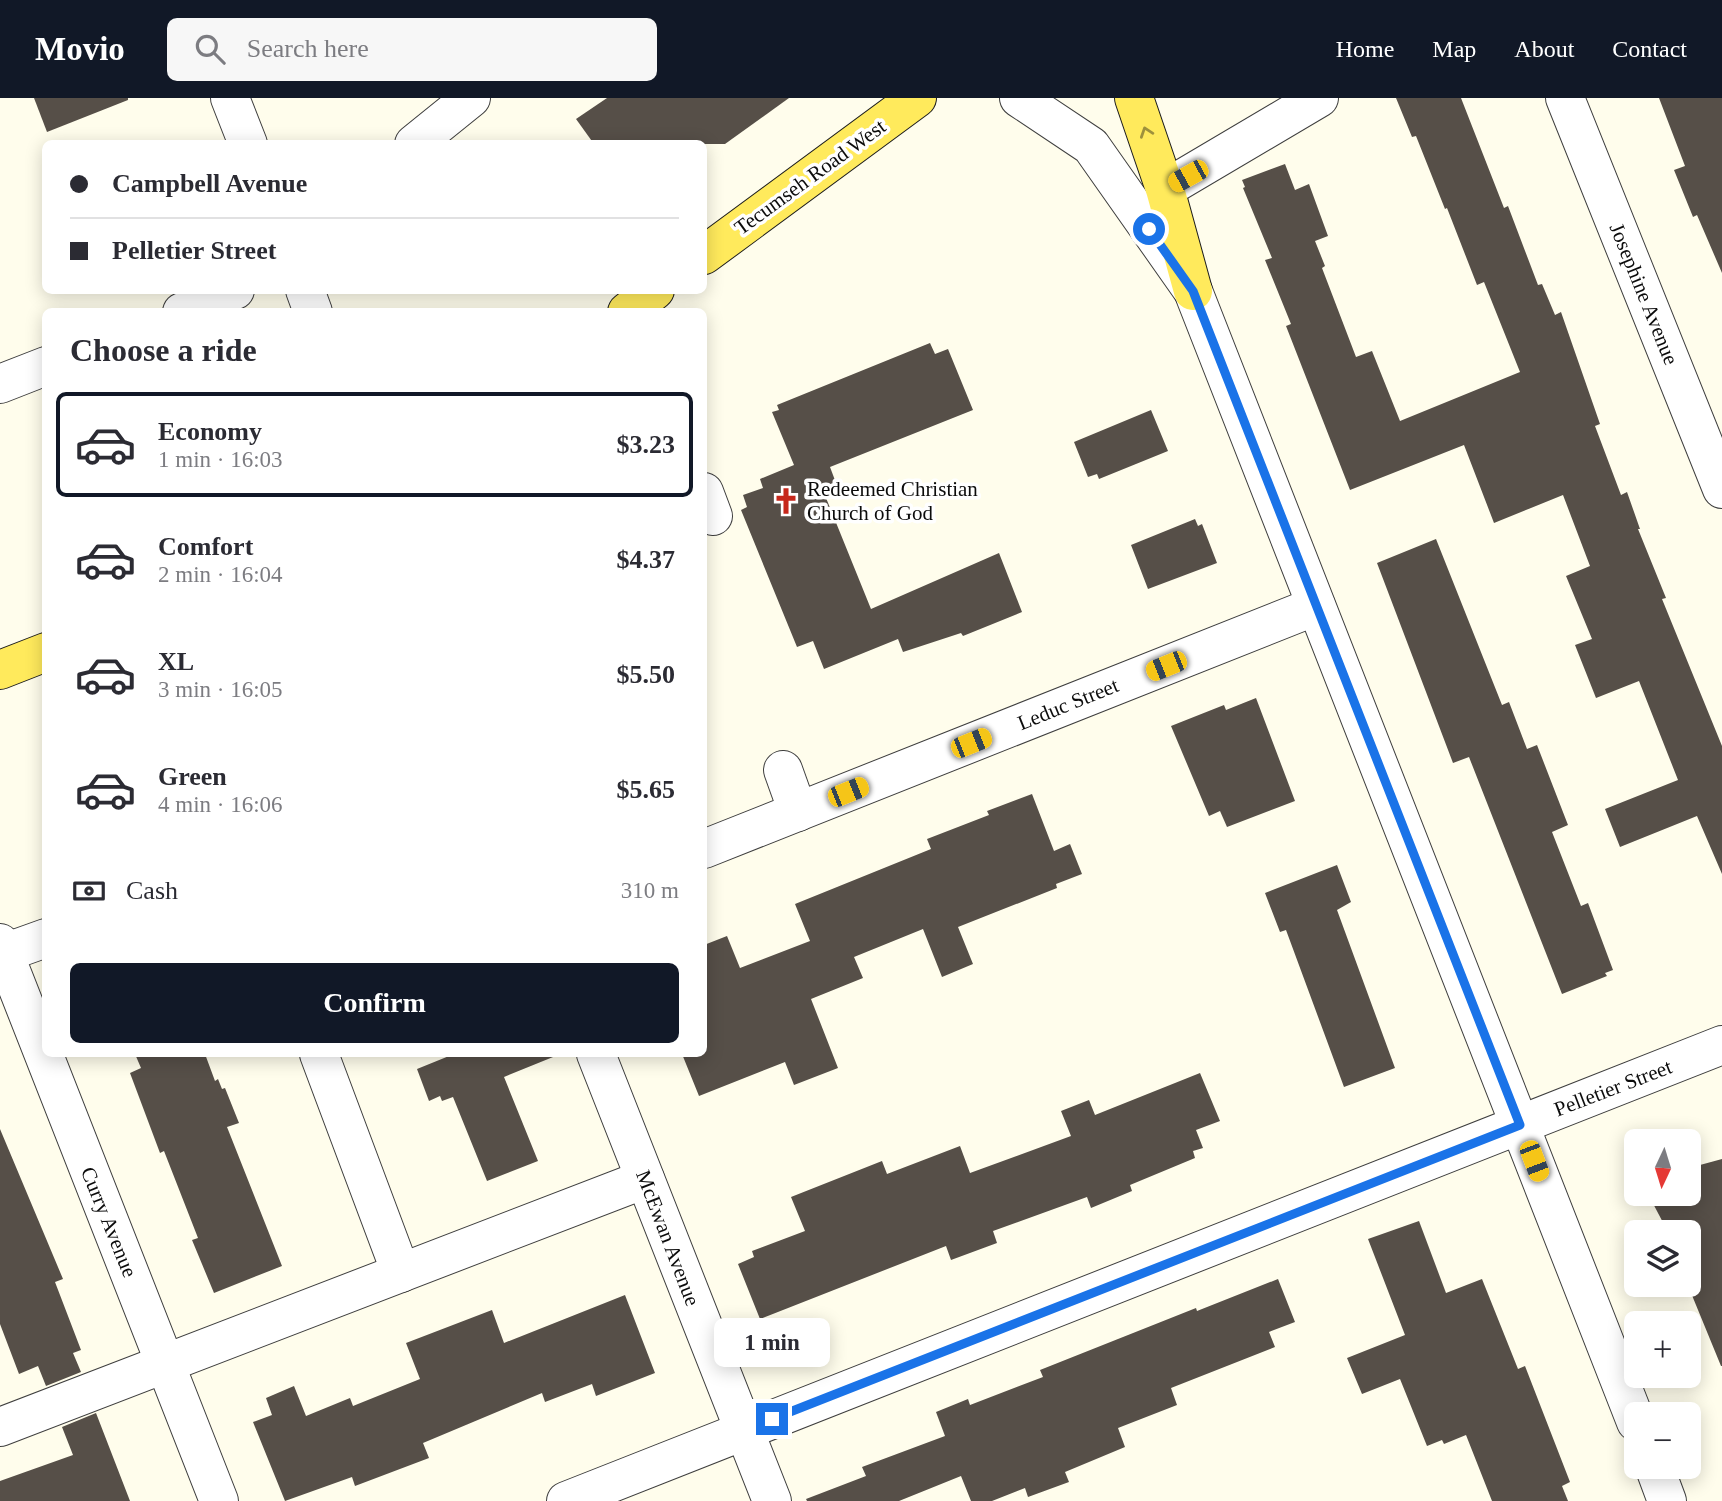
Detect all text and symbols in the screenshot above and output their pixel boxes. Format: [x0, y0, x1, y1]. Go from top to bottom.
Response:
search box [167, 18, 657, 81]
icon: search [191, 30, 229, 68]
text: Movio [35, 31, 125, 67]
text: Search here [247, 34, 369, 63]
text: Home [1336, 36, 1394, 62]
text: Map [1432, 36, 1476, 62]
text: About [1514, 36, 1574, 62]
text: Contact [1612, 36, 1687, 62]
street label: Tecumseh Road West [730, 114, 890, 240]
one-way arrow [1140, 126, 1154, 139]
car [1165, 157, 1212, 195]
text: Campbell Avenue [112, 169, 307, 198]
route start [1133, 213, 1165, 245]
street label: Josephine Avenue [1605, 220, 1683, 368]
text: Pelletier Street [112, 236, 276, 265]
text: Choose a ride [70, 332, 257, 368]
icon: car [74, 413, 137, 476]
text: Economy [158, 417, 262, 446]
text: $3.23 [617, 430, 675, 459]
text: 1 min · 16:03 [158, 447, 283, 472]
place label: Redeemed Christian Church of God [807, 477, 978, 525]
church icon: Redeemed Christian Church of God [771, 486, 801, 516]
icon: car [74, 528, 137, 591]
text: Comfort [158, 532, 253, 561]
text: $4.37 [617, 545, 675, 574]
text: 2 min · 16:04 [158, 562, 283, 587]
icon: car [74, 643, 137, 706]
text: XL [158, 647, 194, 676]
car [1143, 648, 1190, 684]
text: $5.50 [617, 660, 675, 689]
street label: Leduc Street [1014, 673, 1122, 735]
text: 3 min · 16:05 [158, 677, 283, 702]
car [948, 725, 995, 761]
icon: car [74, 758, 137, 821]
text: Green [158, 762, 227, 791]
car [825, 774, 872, 810]
text: $5.65 [617, 775, 675, 804]
text: 4 min · 16:06 [158, 792, 283, 817]
icon: cash [70, 872, 108, 910]
text: Cash [126, 876, 178, 905]
text: 310 m [621, 878, 679, 903]
button: Confirm [70, 963, 679, 1043]
street label: Pelletier Street [1551, 1054, 1675, 1121]
north arrow [1624, 1129, 1701, 1206]
map controls [1624, 1129, 1701, 1479]
car [1517, 1138, 1552, 1184]
street label: Curry Avenue [76, 1163, 142, 1281]
street label: McEwan Avenue [631, 1167, 705, 1309]
button: layers [1624, 1220, 1701, 1297]
button: + [1624, 1311, 1701, 1388]
callout: 1 min [714, 1318, 830, 1366]
text: 1 min [744, 1330, 800, 1355]
button: − [1624, 1402, 1701, 1479]
route end [756, 1403, 788, 1435]

